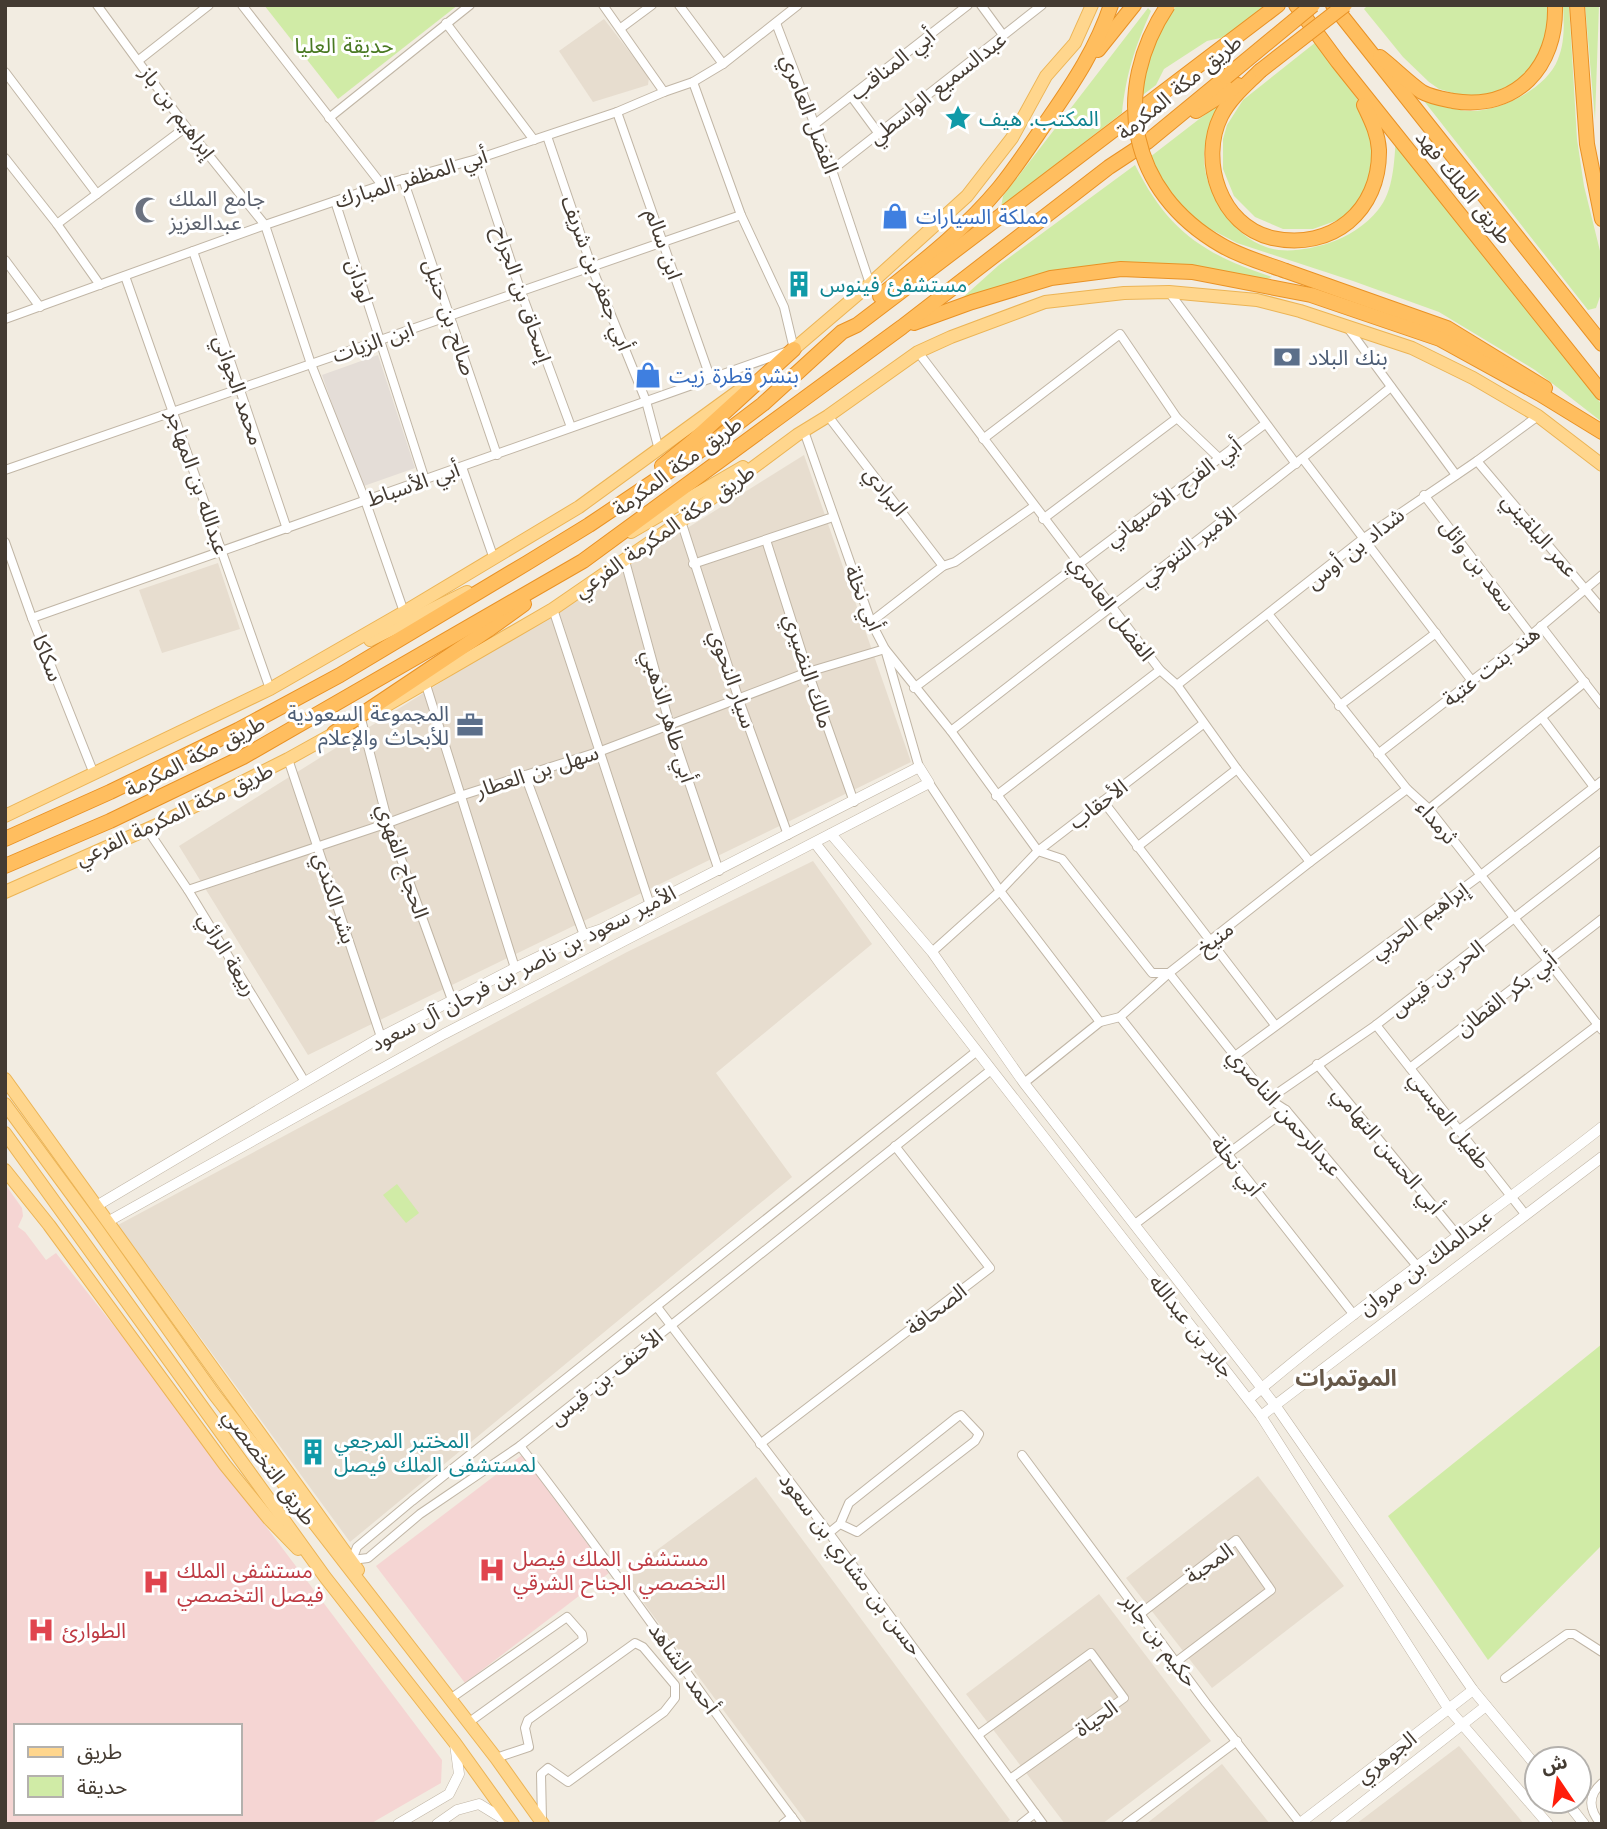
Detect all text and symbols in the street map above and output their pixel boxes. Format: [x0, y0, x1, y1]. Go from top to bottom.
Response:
street label: أبي المناقب [844, 23, 942, 108]
street label: عبدالسميع الواسطي [863, 27, 1013, 153]
street label: طريق مكة المكرمة [1112, 29, 1247, 146]
park label: حديقة العليا [294, 33, 394, 58]
street label: الفضل العامري [772, 51, 844, 179]
street label: إبراهيم بن باز [132, 60, 221, 166]
place icon: المكتب. هيف [943, 103, 973, 133]
place label: المكتب. هيف [979, 106, 1099, 131]
street label: طريق الملك فهد [1410, 125, 1517, 249]
street label: أبي المظفر المبارك [332, 143, 491, 217]
place label: جامع الملك عبدالعزيز [168, 186, 265, 235]
street label: أبي جعفر بن شريف [552, 192, 638, 355]
mosque icon: جامع الملك عبدالعزيز [133, 195, 163, 225]
shop icon: مملكة السيارات [880, 201, 910, 231]
place label: مملكة السيارات [916, 204, 1049, 229]
street label: ابن سالم [637, 205, 688, 284]
street label: إسحاق بن الجراح [485, 223, 558, 367]
street label: صالح بن حنبل [416, 255, 482, 380]
street label: لوذان [341, 256, 379, 306]
building icon: مستشفئ فينوس [784, 269, 814, 299]
place label: مستشفئ فينوس [820, 272, 967, 297]
street label: ابن الزيات [329, 316, 417, 368]
street label: محمد الجواني [205, 332, 269, 450]
bank icon: بنك البلاد [1272, 342, 1302, 372]
place label: بنك البلاد [1308, 345, 1388, 370]
shop icon: بنشر قطرة زيت [633, 360, 663, 390]
place label: بنشر قطرة زيت [669, 363, 799, 388]
street label: عبدالله بن المهاجر [161, 405, 234, 558]
street label: طريق مكة المكرمة [608, 411, 747, 522]
street label: أبي الفرج الأصبهاني [1100, 433, 1248, 554]
street label: أبي الأسباط [363, 456, 464, 515]
street label: طريق مكة المكرمة الفرعي [569, 459, 762, 606]
street label: البرادي [856, 461, 913, 523]
street label: عمر البلقيني [1494, 488, 1583, 585]
street label: الأمير التنوخي [1135, 501, 1244, 594]
street label: شداد بن أوس [1301, 502, 1409, 594]
street label: سعد بن وائل [1435, 514, 1521, 616]
street label: الفضل العامري [1061, 550, 1160, 668]
street label: أبي نخلة [836, 561, 888, 636]
street label: مالك النضيري [775, 611, 839, 733]
street label: هند بنت عتبة [1437, 620, 1545, 712]
street label: سيار النحوي [701, 627, 761, 733]
street label: سكاكا [27, 631, 69, 685]
street label: أبي طاهر الذهبي [633, 647, 701, 786]
place label: المجموعة السعودية للأبحاث والإعلام [287, 701, 449, 754]
street label: طريق مكة المكرمة [121, 710, 269, 803]
office icon: المجموعة السعودية للأبحاث والإعلام [455, 710, 485, 740]
street label: سهل بن العطار [471, 739, 602, 803]
street label: طريق مكة المكرمة الفرعي [71, 757, 278, 874]
street label: الأحقاب [1064, 774, 1132, 834]
street label: ثرمداء [1411, 795, 1463, 849]
street label: الحجاج الفهري [368, 800, 434, 923]
street label: بشر الكندي [305, 849, 361, 948]
street label: إبراهيم الحربي [1365, 876, 1476, 967]
street label: الأمير سعود بن ناصر بن فرحان آل سعود [366, 880, 680, 1056]
street label: ربيعة الرائي [190, 908, 263, 1002]
street label: منيخ [1192, 916, 1240, 962]
street label: الحر بن قيس [1385, 935, 1489, 1021]
street label: أبي بكر القطان [1451, 947, 1564, 1044]
street label: عبدالرحمن الناصري [1220, 1043, 1347, 1183]
street label: طفيل العبسي [1401, 1066, 1496, 1176]
street label: أبي الحسن التهامي [1324, 1081, 1449, 1221]
street label: أبي نخلة [1203, 1131, 1268, 1203]
street label: عبدالملك بن مروان [1353, 1204, 1497, 1320]
street label: جابر بن عبدالله [1144, 1270, 1240, 1382]
street label: الصحافة [901, 1278, 971, 1340]
street label: الأحنف بن قيس [544, 1324, 668, 1430]
district label: الموتمرات [1295, 1365, 1397, 1392]
street label: طريق التخصصي [215, 1404, 322, 1532]
place label: المختبر المرجعي لمستشفى الملك فيصل [334, 1428, 536, 1477]
building icon: المختبر المرجعي لمستشفى الملك فيصل [298, 1437, 328, 1467]
street label: حسن بن مشاري بن سعود [771, 1468, 928, 1663]
street label: المحبة [1180, 1537, 1238, 1589]
place label: مستشفى الملك فيصل التخصصي الجناح الشرقي [513, 1546, 726, 1598]
hospital icon: مستشفى الملك فيصل التخصصي الجناح الشرقي [477, 1555, 507, 1585]
place label: مستشفى الملك فيصل التخصصي [177, 1558, 324, 1610]
hospital icon: مستشفى الملك فيصل التخصصي [141, 1567, 171, 1597]
street label: حكيم بن جابر [1114, 1588, 1203, 1693]
hospital icon: الطوارئ [26, 1615, 56, 1645]
place label: الطوارئ [62, 1618, 126, 1643]
street label: أحمد الشاهد [644, 1618, 724, 1718]
street label: الحياة [1070, 1694, 1122, 1742]
legend [14, 1724, 242, 1815]
street label: الجوهري [1351, 1726, 1424, 1791]
text: طريق [77, 1739, 122, 1765]
north arrow [1523, 1745, 1593, 1815]
text: ش [1539, 1750, 1570, 1778]
text: حديقة [77, 1774, 127, 1799]

